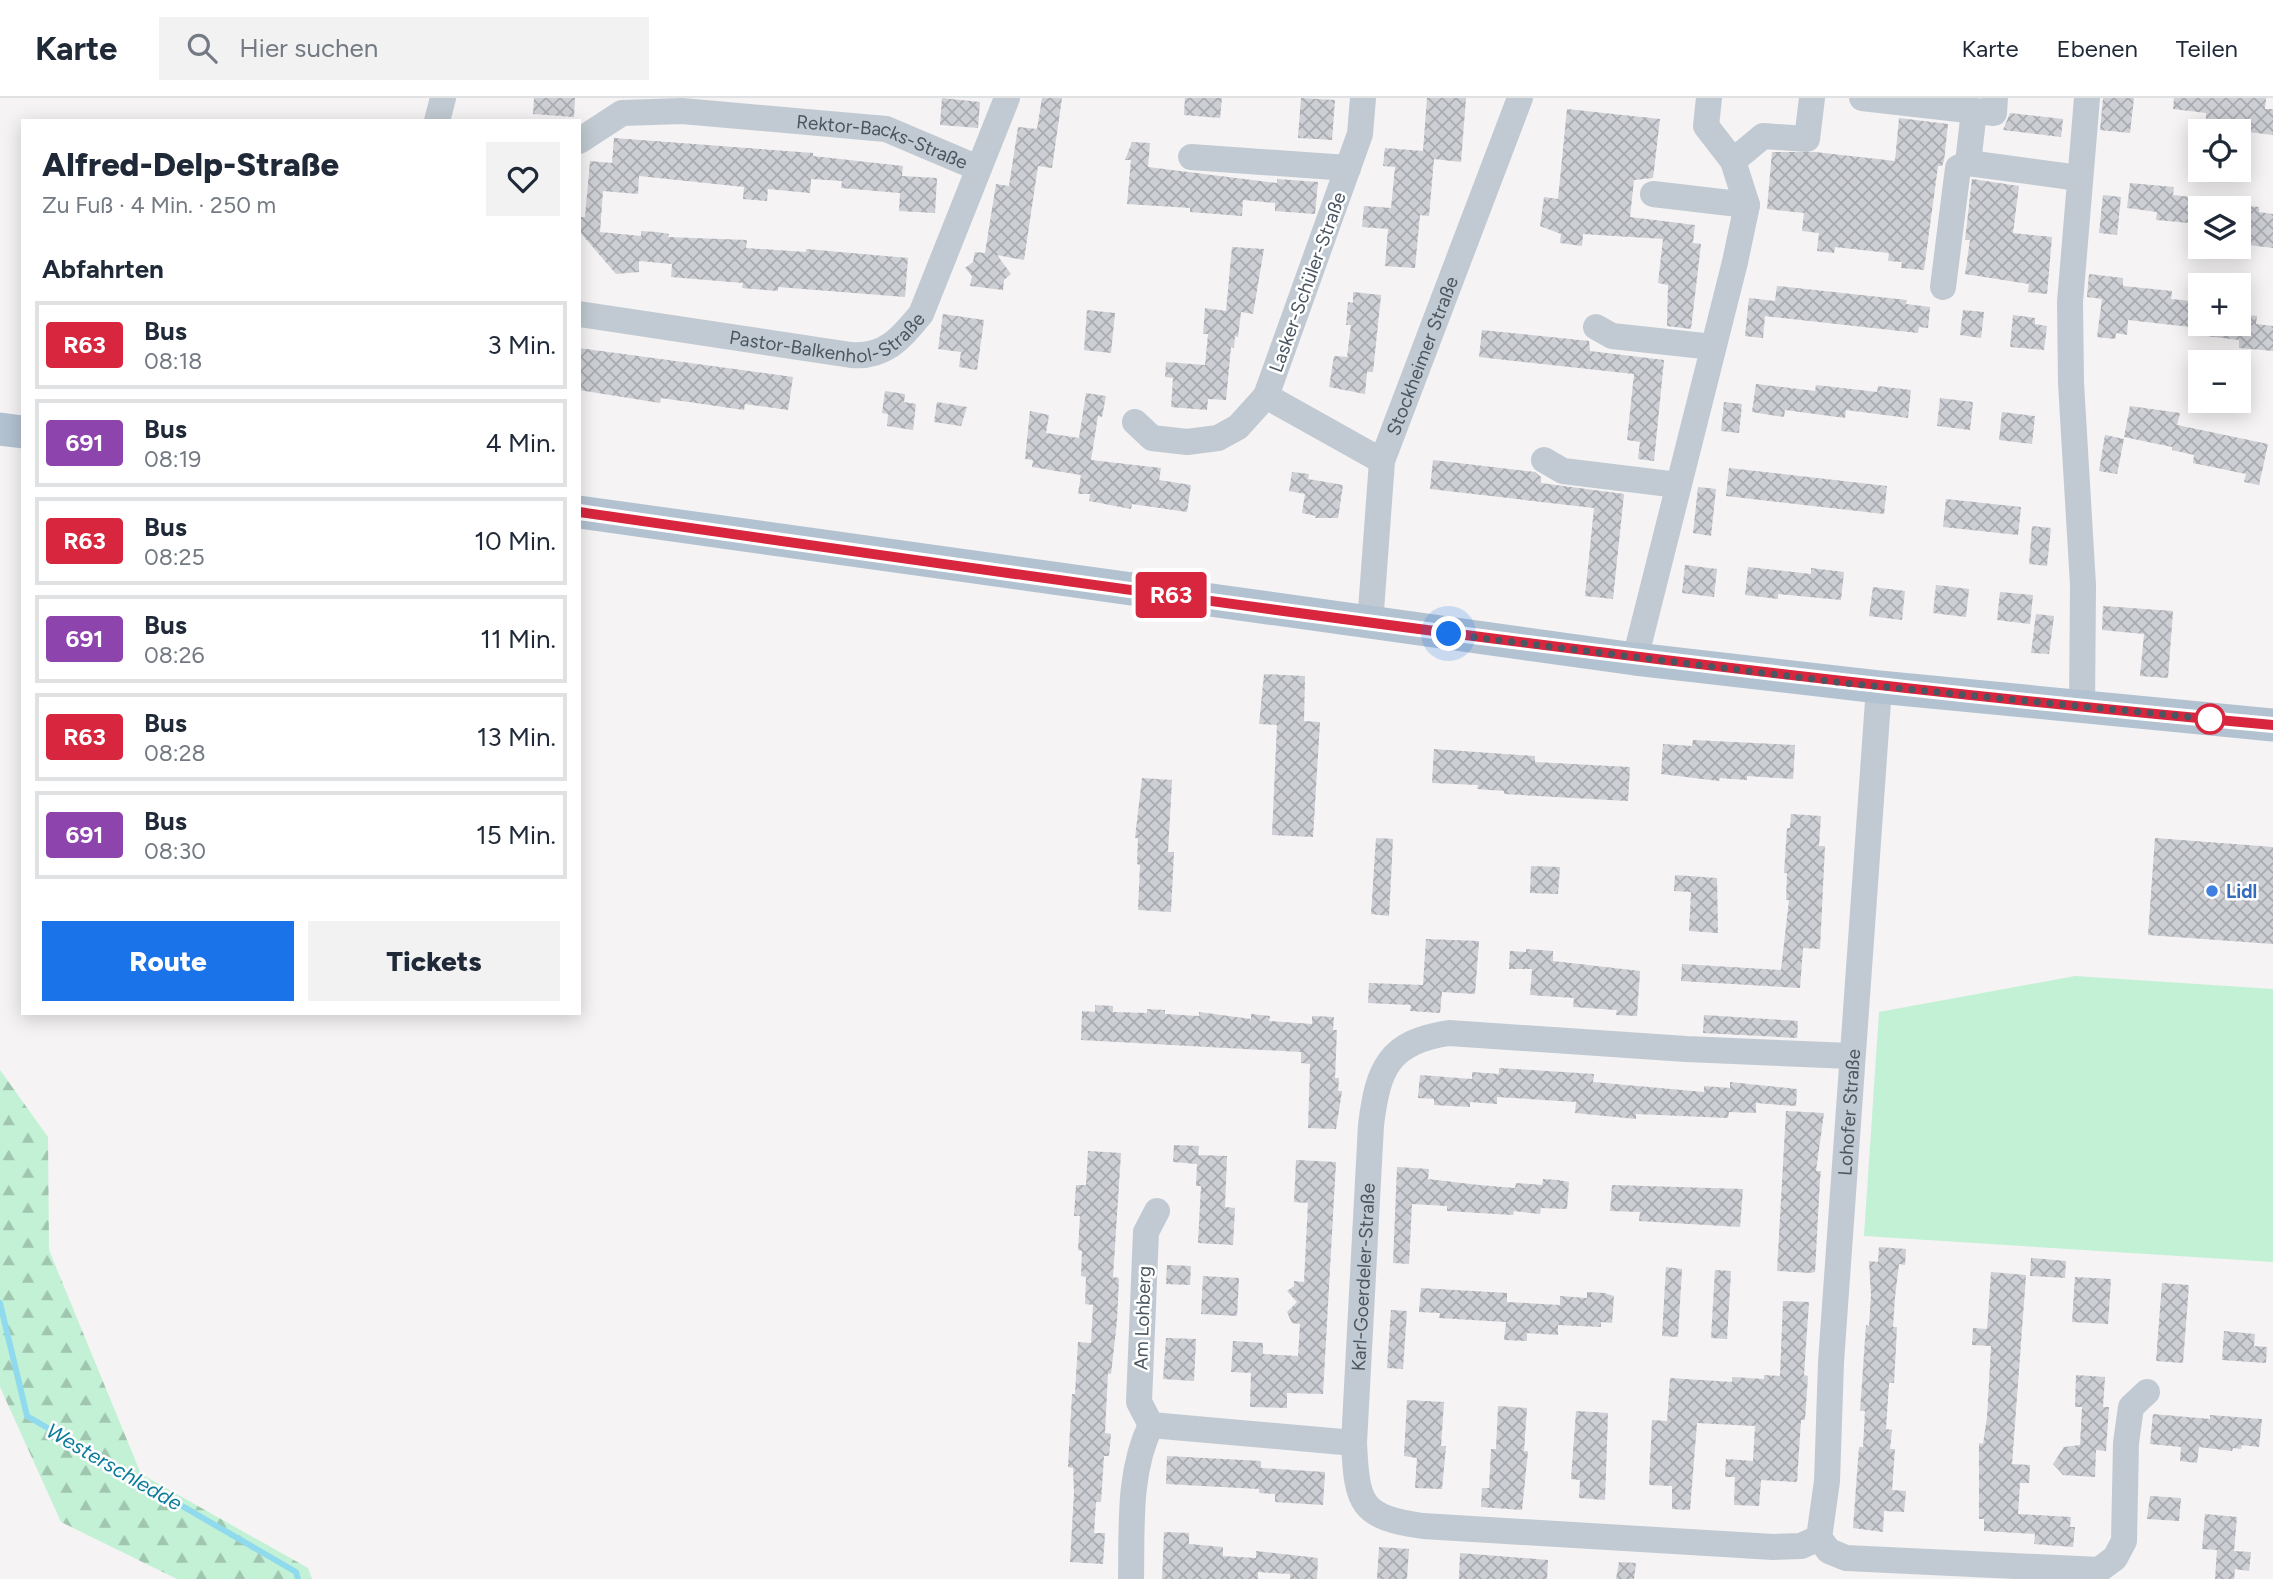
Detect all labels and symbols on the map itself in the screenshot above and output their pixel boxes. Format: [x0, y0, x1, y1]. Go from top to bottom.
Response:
street label: Rektor-Backs-Straße [795, 110, 971, 174]
street label: Lasker-Schüler-Straße [1264, 189, 1351, 375]
street label: Stockheimer Straße [1382, 273, 1463, 439]
street label: Pastor-Balkenhol-Straße [728, 308, 930, 367]
line badge: R63 [1131, 572, 1211, 618]
your location [1431, 616, 1466, 651]
unlabelled marker [2195, 704, 2225, 734]
place label: Lidl [2226, 880, 2257, 903]
marker: Lidl [2204, 883, 2220, 899]
street label: Lohofer Straße [1833, 1048, 1865, 1177]
street label: Karl-Goerdeler-Straße [1347, 1182, 1380, 1372]
street label: Am Lohberg [1129, 1265, 1156, 1371]
water label: Westerschledde [42, 1418, 187, 1516]

